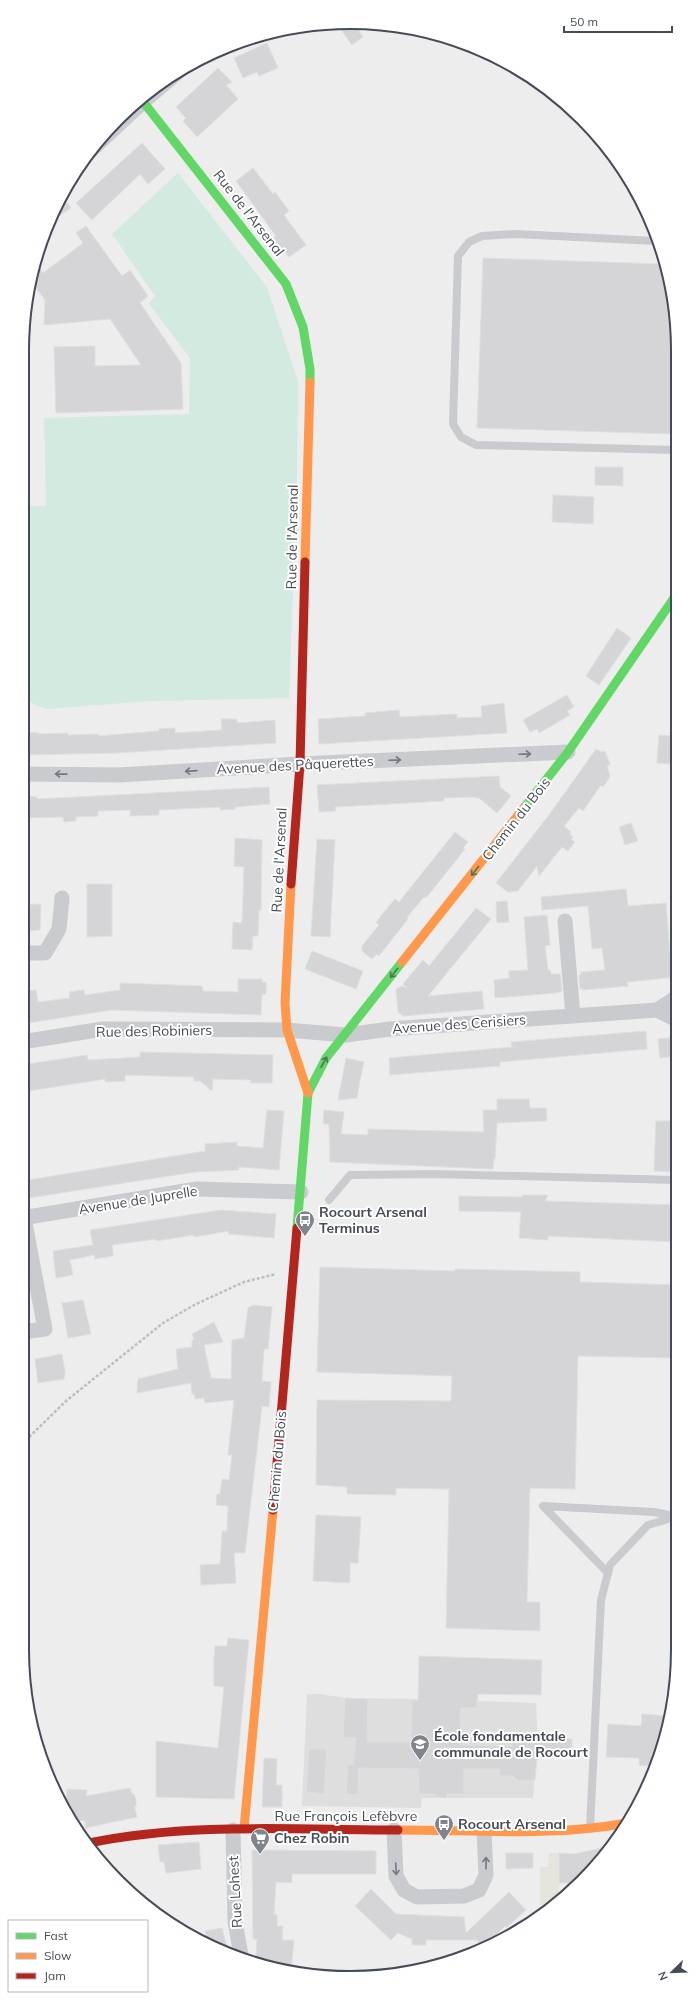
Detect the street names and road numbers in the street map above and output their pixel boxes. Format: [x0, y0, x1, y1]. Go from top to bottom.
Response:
street label: Rue de l'Arsenal [210, 166, 288, 260]
street label: Rue de l'Arsenal [282, 484, 302, 590]
street label: Avenue des Pâquerettes [216, 752, 374, 778]
street label: Chemin du Bois [478, 774, 554, 864]
street label: Rue de l'Arsenal [267, 807, 291, 913]
street label: Avenue des Cerisiers [392, 1010, 527, 1038]
street label: Rue des Robiniers [96, 1021, 212, 1041]
street label: Avenue de Juprelle [77, 1182, 199, 1218]
street label: Chemin du Bois [264, 1410, 290, 1512]
street label: Rue François Lefèbvre [275, 1807, 417, 1825]
street label: Rue Lohest [224, 1855, 246, 1929]

